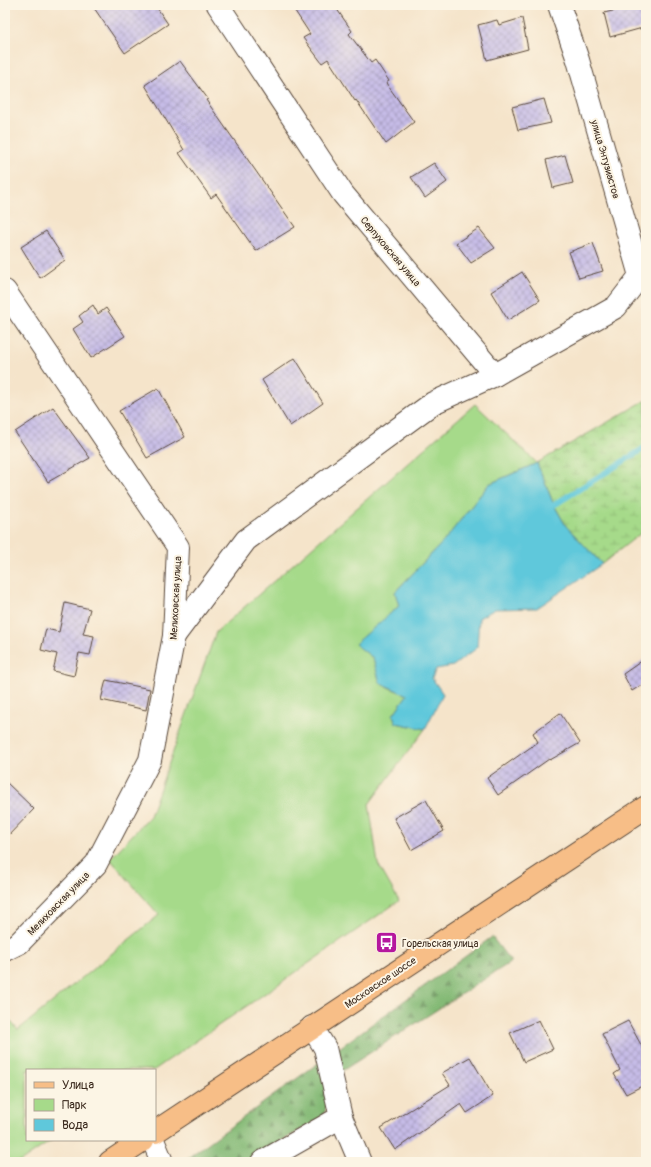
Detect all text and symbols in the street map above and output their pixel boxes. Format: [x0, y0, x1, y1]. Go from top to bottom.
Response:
street label: улица Энтузиастов [588, 118, 622, 200]
street label: Серпуховская улица [358, 214, 423, 289]
street label: Мелиховская улица [168, 556, 184, 640]
street label: Мелиховская улица [25, 869, 92, 938]
bus stop icon: Горельская улица [374, 930, 400, 956]
place label: Горельская улица [402, 938, 479, 950]
street label: Московское шоссе [343, 955, 419, 1011]
legend [26, 1069, 156, 1141]
text: Улица [62, 1078, 94, 1093]
text: Парк [62, 1098, 87, 1113]
text: Вода [62, 1118, 88, 1133]

